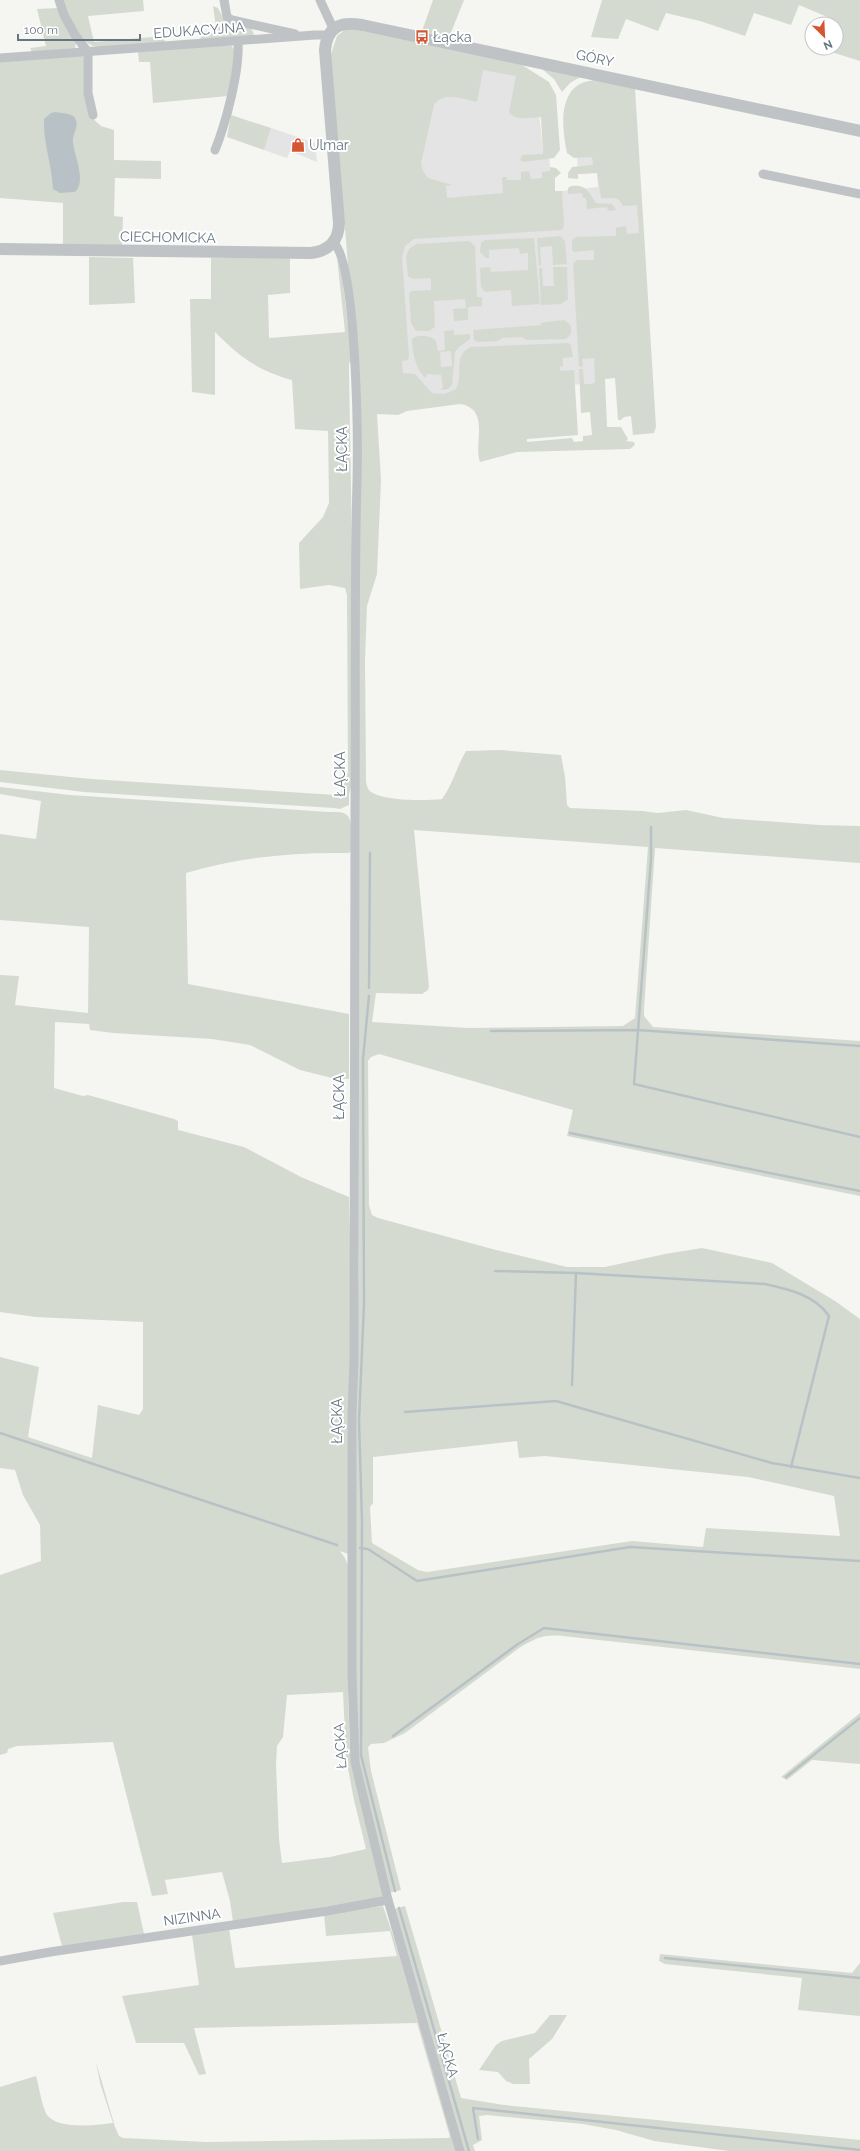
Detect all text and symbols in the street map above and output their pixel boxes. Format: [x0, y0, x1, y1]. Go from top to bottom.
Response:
scale bar [18, 16, 140, 42]
north arrow [804, 16, 844, 56]
street label: EDUKACYJNA [153, 19, 246, 41]
text: 100 m [24, 23, 58, 37]
bus stop icon: Łącka [414, 29, 430, 45]
place label: Łącka [433, 29, 472, 45]
text: N [821, 37, 834, 52]
street label: GÓRY [575, 45, 616, 70]
shop icon: Ulmar [290, 137, 306, 153]
place label: Ulmar [309, 137, 349, 153]
street label: CIECHOMICKA [120, 228, 217, 246]
street label: ŁĄCKA [334, 426, 350, 472]
street label: ŁĄCKA [332, 751, 348, 797]
street label: ŁĄCKA [331, 1074, 347, 1120]
street label: ŁĄCKA [329, 1398, 345, 1444]
street label: ŁĄCKA [330, 1722, 350, 1769]
street label: NIZINNA [162, 1905, 222, 1929]
street label: ŁĄCKA [434, 2031, 462, 2080]

